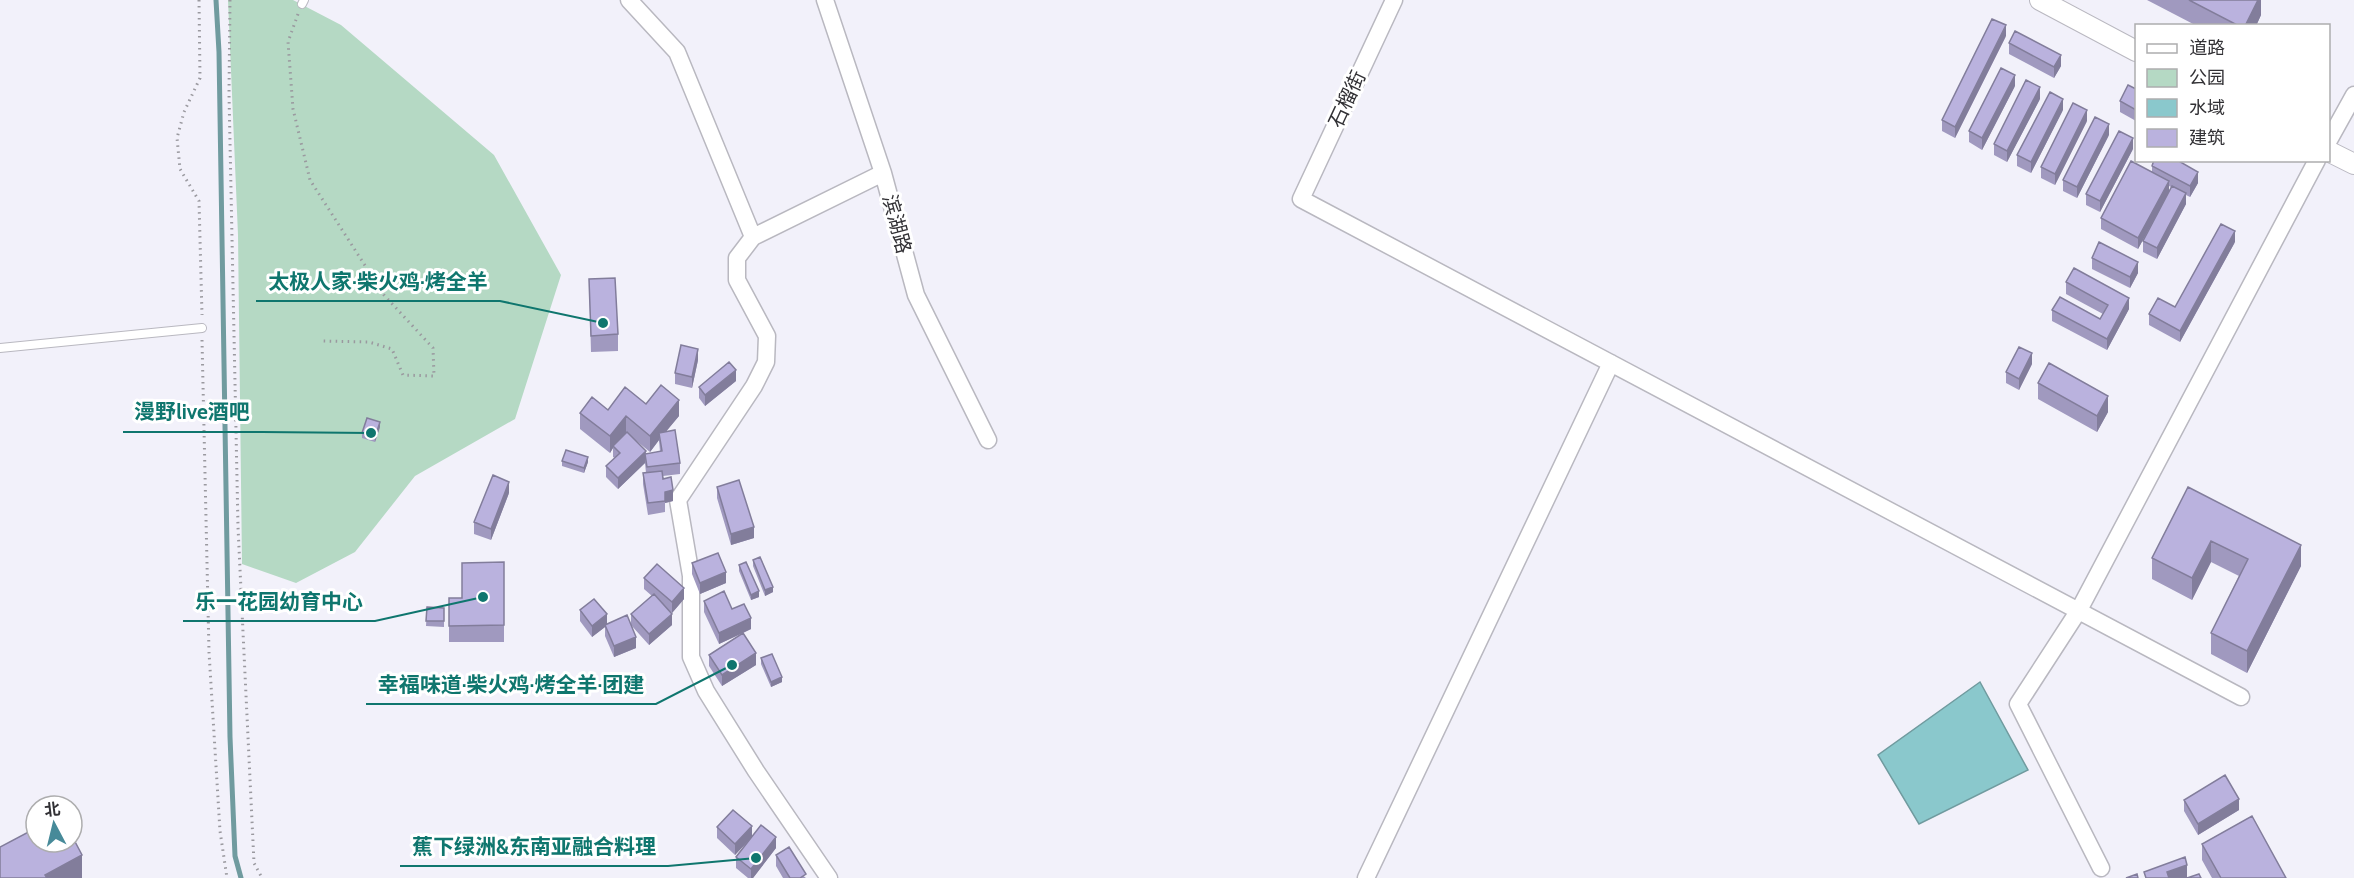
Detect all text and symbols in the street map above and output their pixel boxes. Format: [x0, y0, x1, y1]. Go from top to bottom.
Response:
legend [2135, 24, 2330, 162]
text: 道路 [2189, 37, 2225, 59]
street label: 石榴街 [1323, 67, 1371, 131]
text: 公园 [2189, 67, 2225, 89]
text: 水域 [2189, 97, 2225, 119]
text: 建筑 [2189, 127, 2225, 149]
street label: 滨湖路 [878, 192, 916, 256]
callout: 太极人家·柴火鸡·烤全羊 [256, 262, 500, 301]
text: 太极人家·柴火鸡·烤全羊 [268, 269, 488, 294]
callout: 漫野live酒吧 [123, 393, 262, 432]
text: 漫野live酒吧 [134, 399, 250, 424]
callout: 乐一花园幼育中心 [183, 582, 375, 621]
text: 乐一花园幼育中心 [195, 589, 363, 614]
callout: 幸福味道·柴火鸡·烤全羊·团建 [366, 665, 656, 704]
text: 幸福味道·柴火鸡·烤全羊·团建 [378, 672, 644, 697]
north arrow [24, 794, 84, 854]
text: 北 [43, 799, 61, 820]
callout: 蕉下绿洲&东南亚融合料理 [400, 827, 668, 866]
text: 蕉下绿洲&东南亚融合料理 [412, 834, 656, 859]

